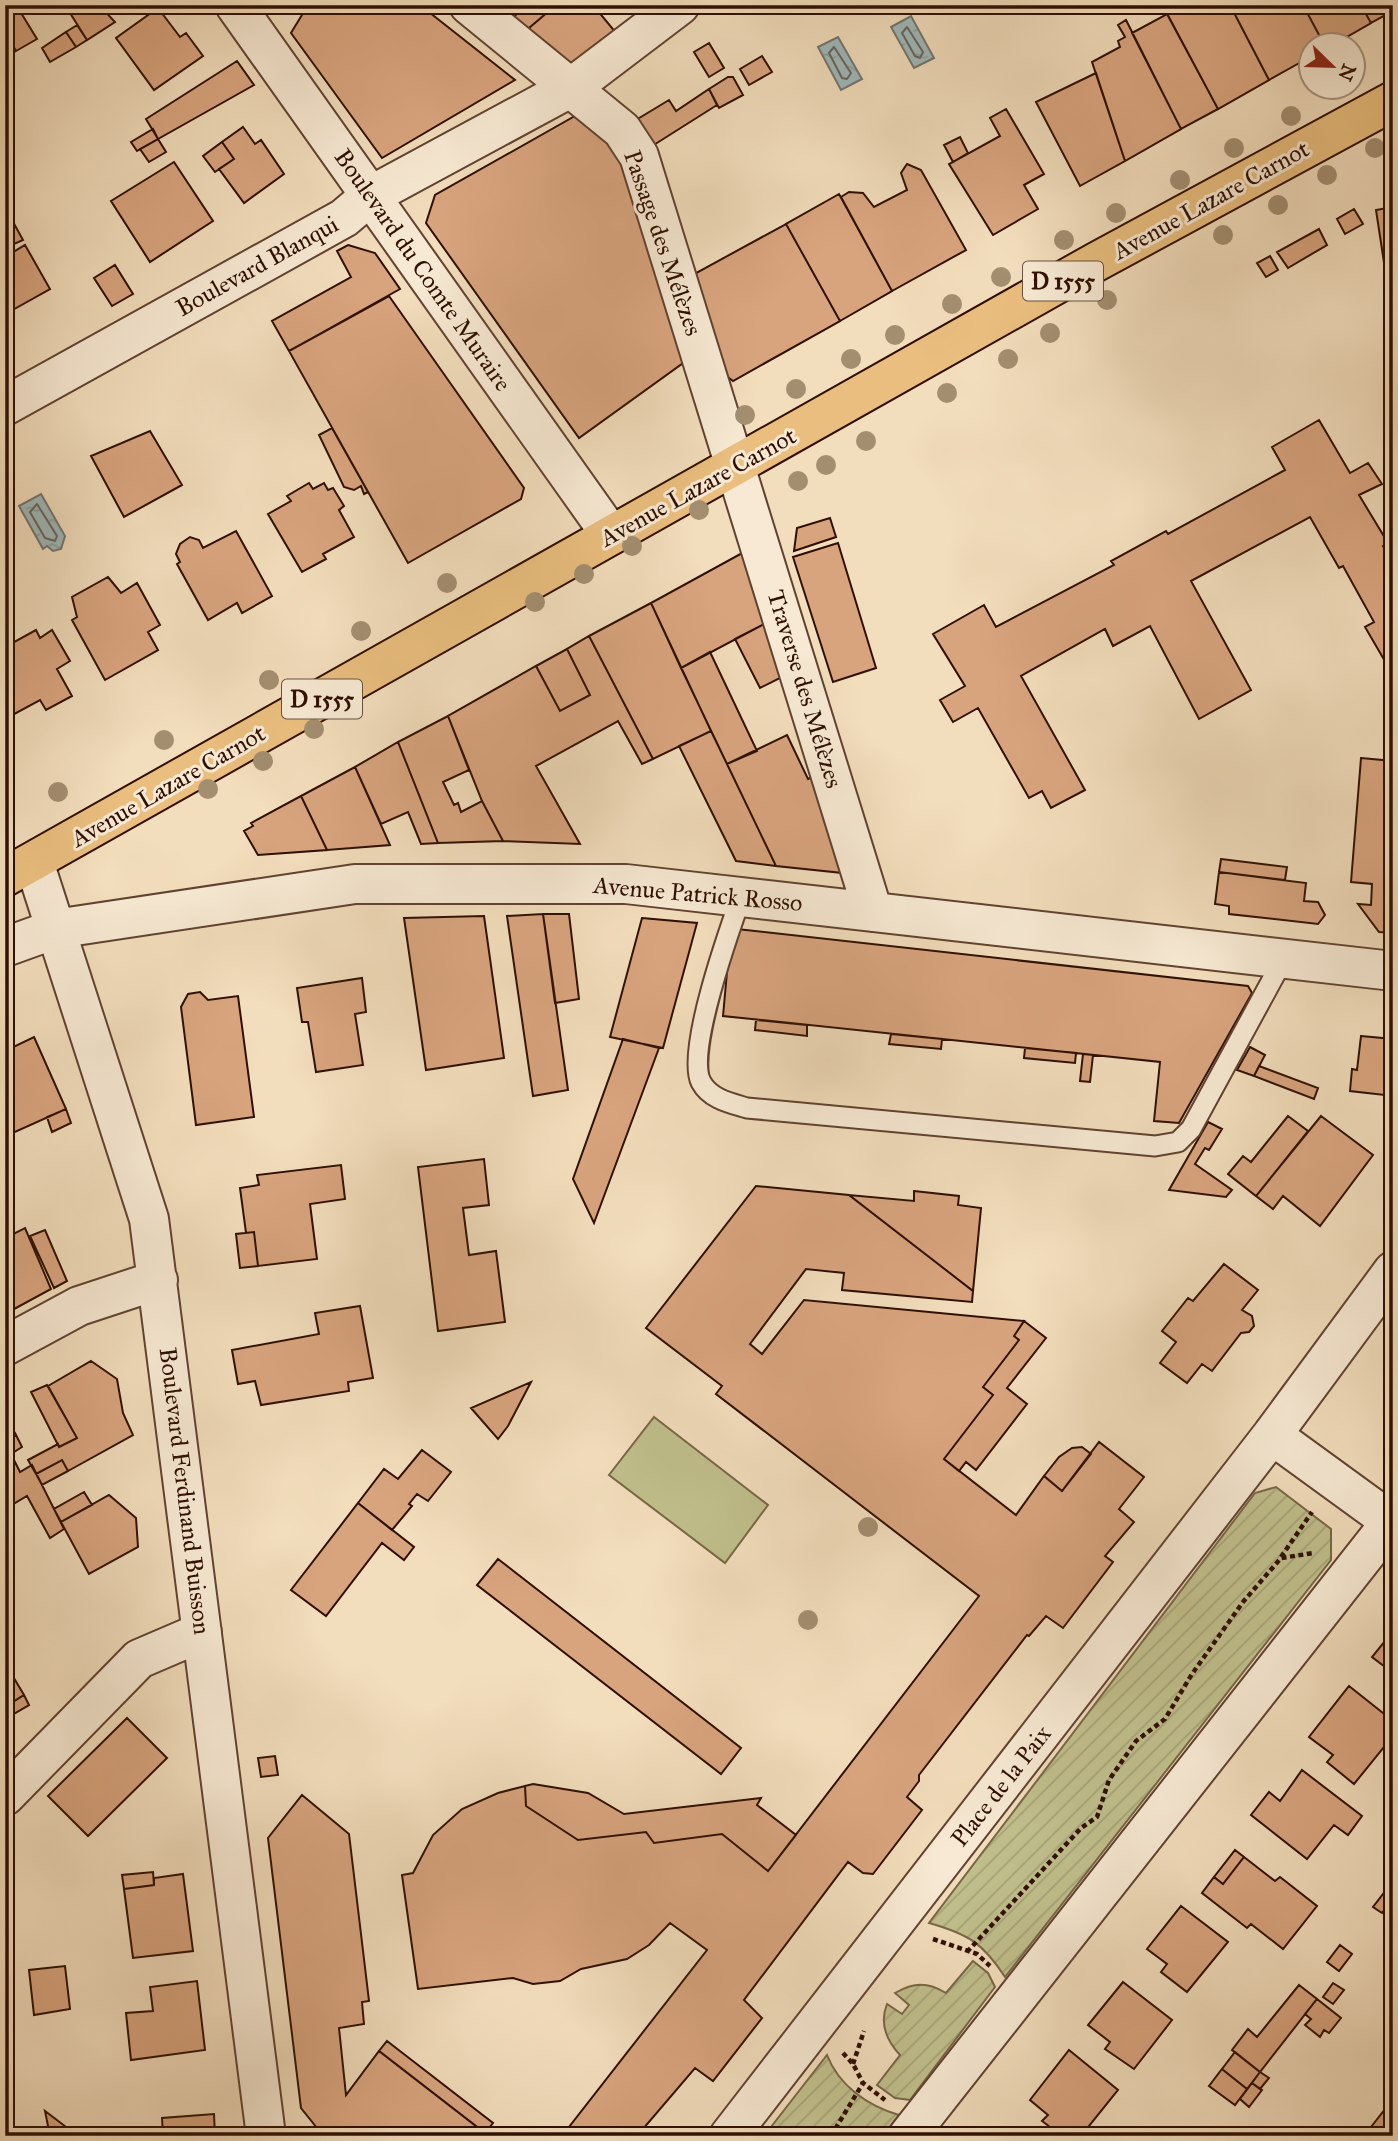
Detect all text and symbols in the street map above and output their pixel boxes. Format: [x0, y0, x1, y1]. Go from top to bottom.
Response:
north arrow [1296, 32, 1366, 102]
text: N [1333, 61, 1361, 84]
street label: Avenue Lazare Carnot [1107, 133, 1315, 267]
street label: Boulevard du Comte Muraire [328, 143, 518, 397]
street label: Passage des Mélèzes [617, 146, 709, 340]
street label: Boulevard Blanqui [170, 209, 344, 323]
road number: D 1555 [1023, 262, 1103, 300]
street label: Avenue Lazare Carnot [594, 420, 802, 554]
street label: Traverse des Mélèzes [761, 586, 849, 792]
road number: D 1555 [282, 680, 362, 719]
street label: Avenue Lazare Carnot [65, 718, 271, 854]
street label: Avenue Patrick Rosso [591, 870, 804, 918]
street label: Boulevard Ferdinand Buisson [153, 1346, 217, 1636]
street label: Place de la Paix [944, 1719, 1058, 1853]

